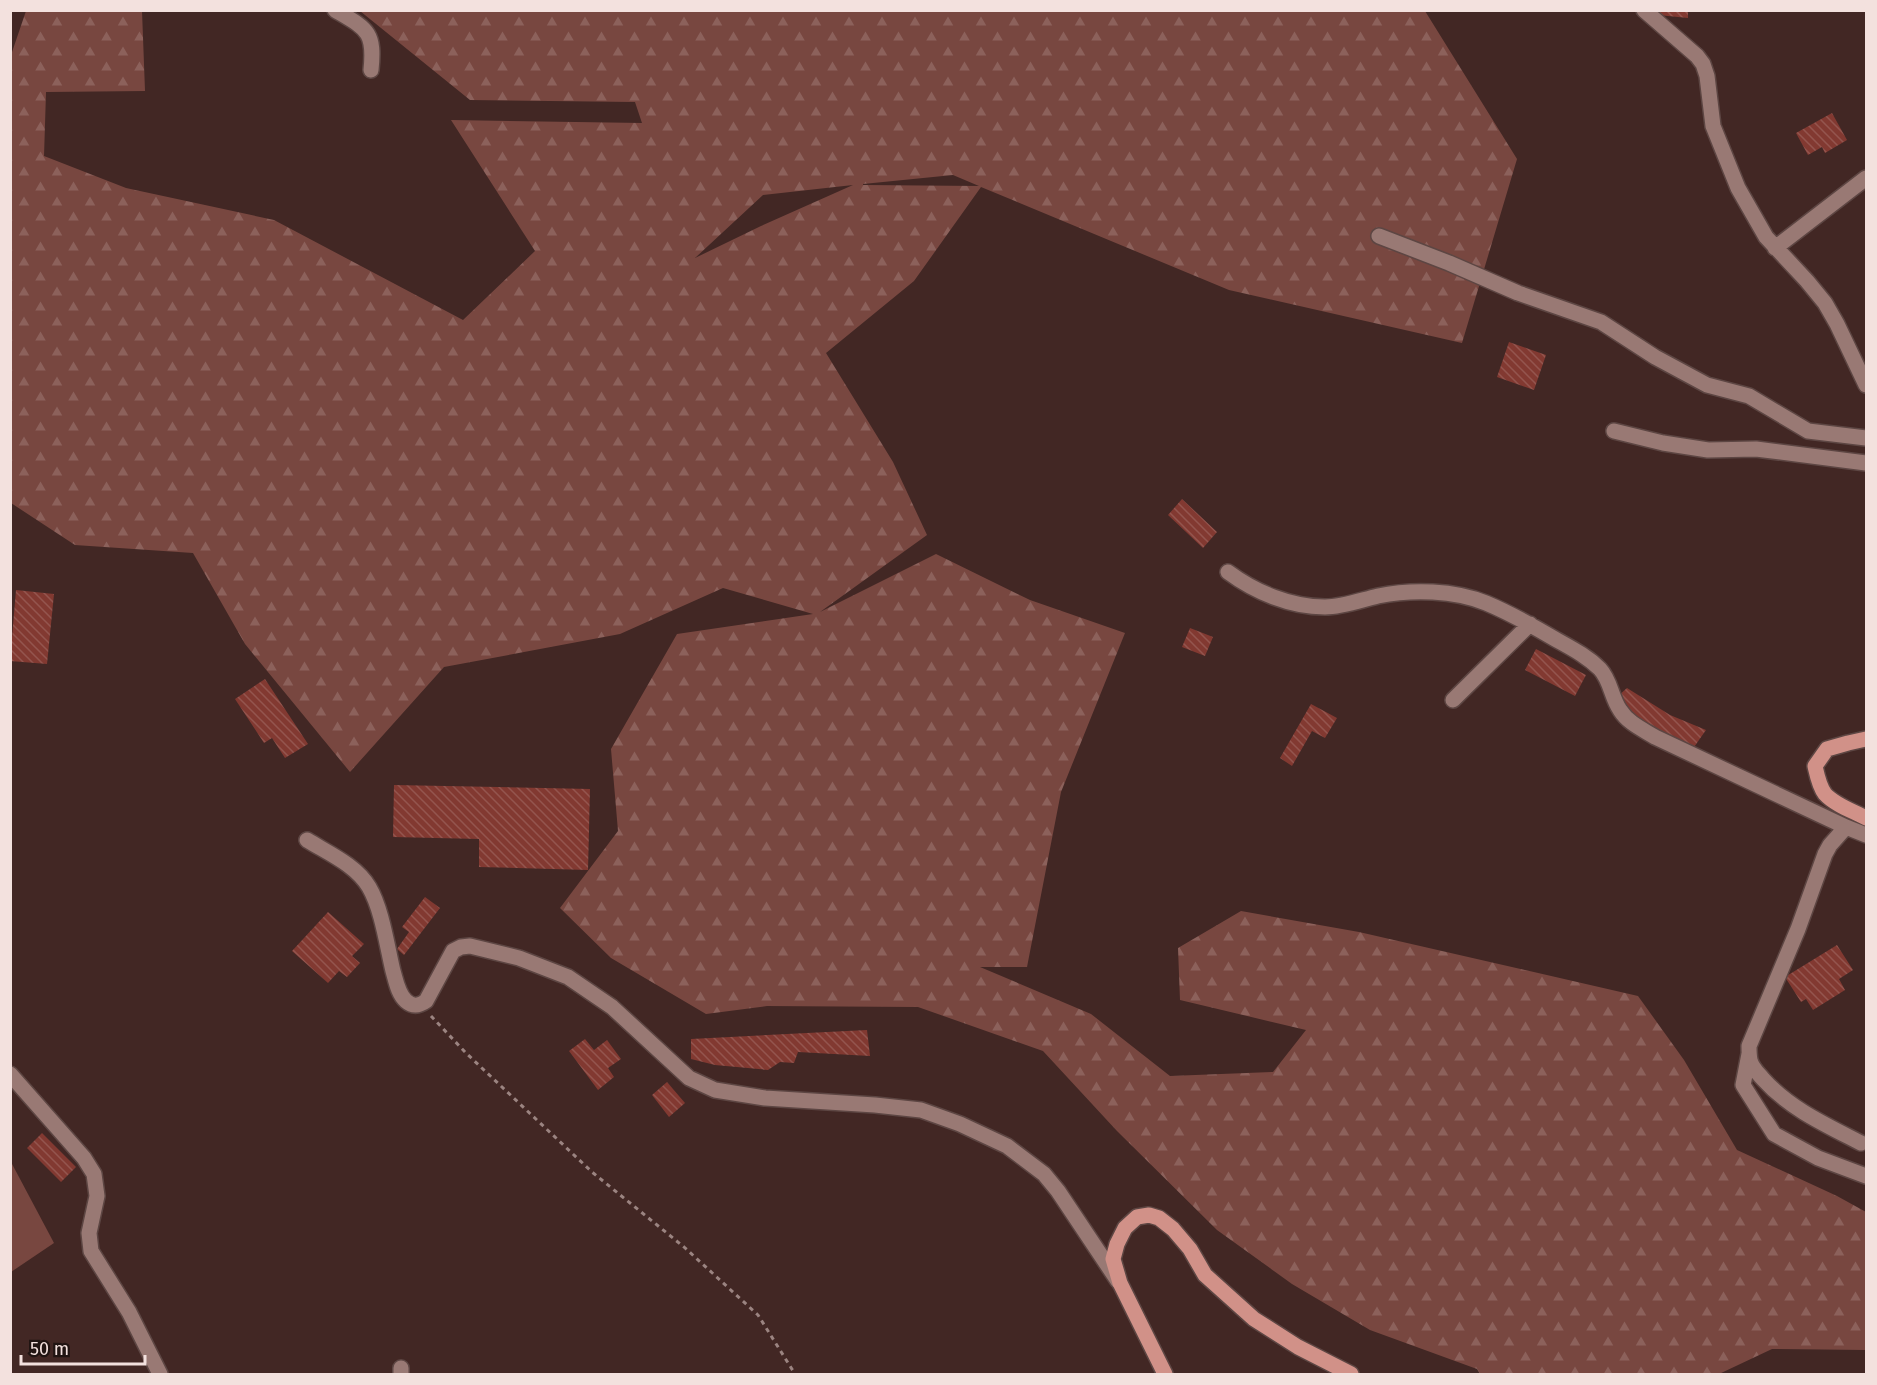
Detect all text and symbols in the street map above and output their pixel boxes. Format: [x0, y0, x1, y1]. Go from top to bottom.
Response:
scale bar [21, 1328, 146, 1366]
text: 50 m [30, 1338, 69, 1360]

